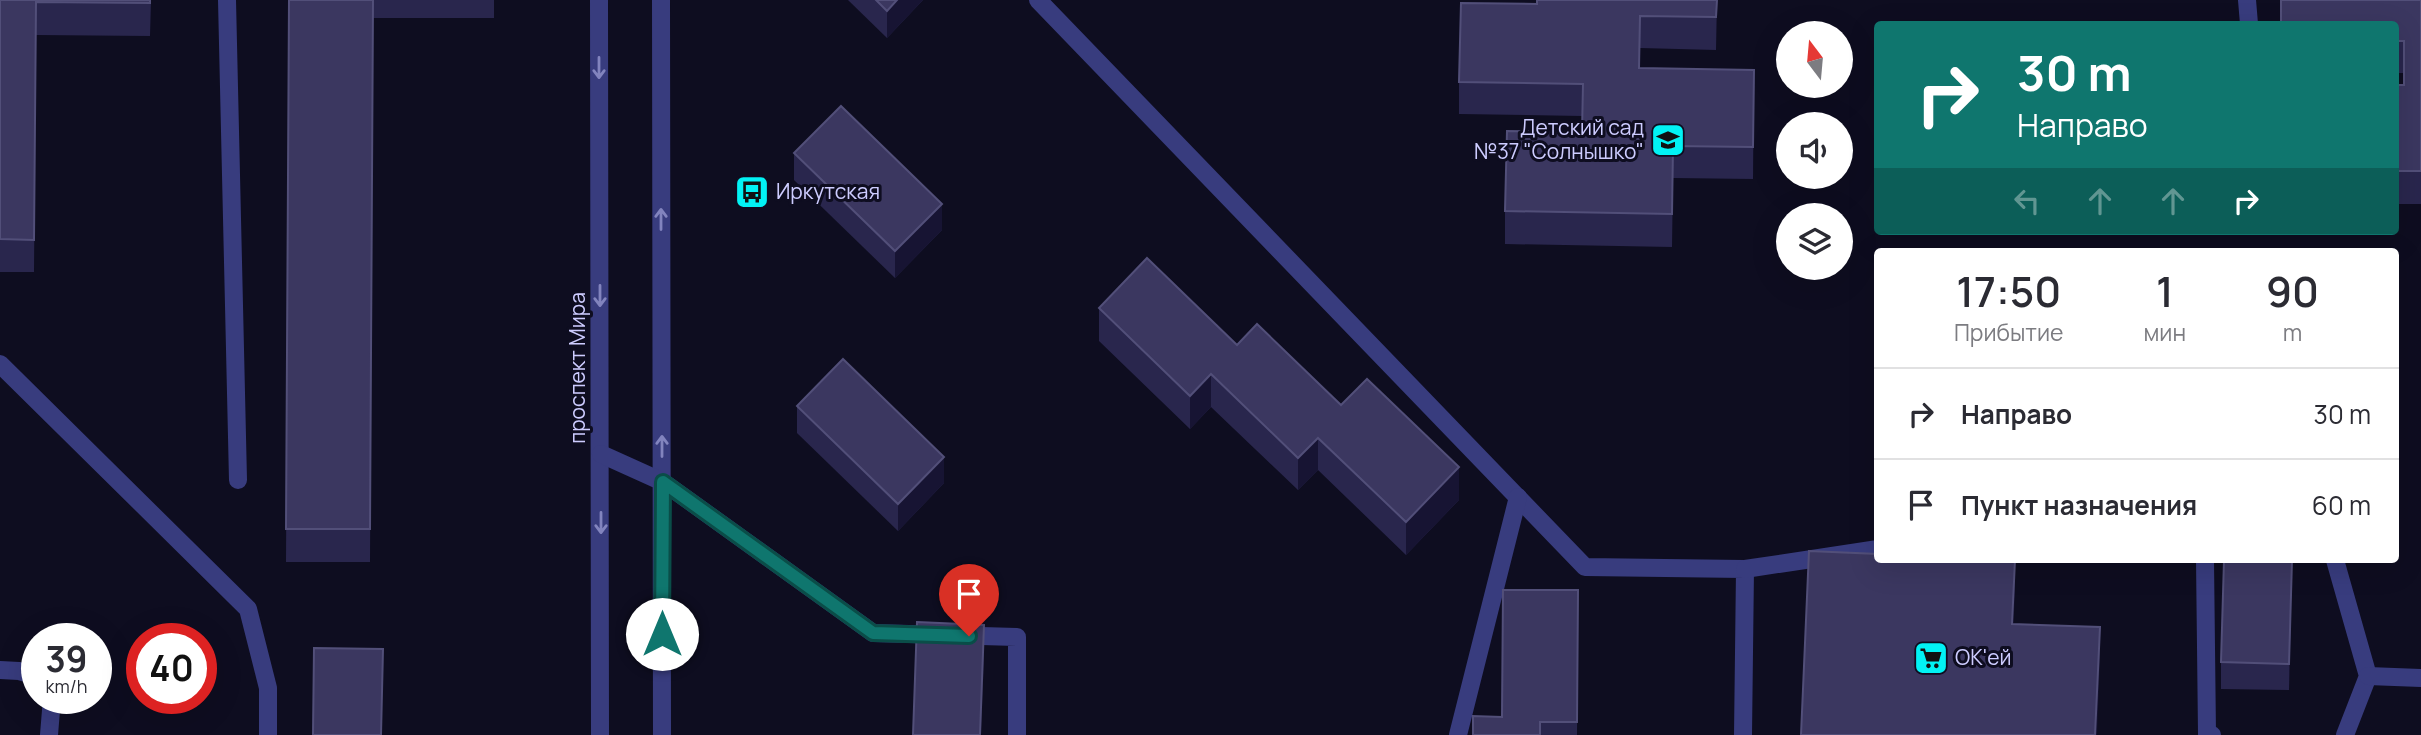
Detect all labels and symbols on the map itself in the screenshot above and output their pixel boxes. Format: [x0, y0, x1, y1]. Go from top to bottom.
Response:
north arrow [1776, 21, 1853, 98]
one-way arrow [592, 56, 606, 79]
place label: Детский сад №37 "Солнышко" [1474, 113, 1644, 165]
school or university icon: Детский сад №37 "Солнышко" [1649, 121, 1687, 159]
bus stop icon: Иркутская [733, 173, 771, 211]
place label: Иркутская [776, 177, 880, 205]
one-way arrow [654, 208, 668, 231]
one-way arrow [593, 284, 607, 307]
street label: проспект Мира [563, 292, 591, 444]
one-way arrow [655, 435, 669, 458]
one-way arrow [594, 511, 608, 534]
pin [939, 564, 999, 636]
position arrow [625, 597, 699, 671]
speed limit sign: 40 [126, 623, 217, 714]
supermarket icon: ОК'ей [1912, 639, 1950, 677]
place label: ОК'ей [1955, 643, 2011, 671]

